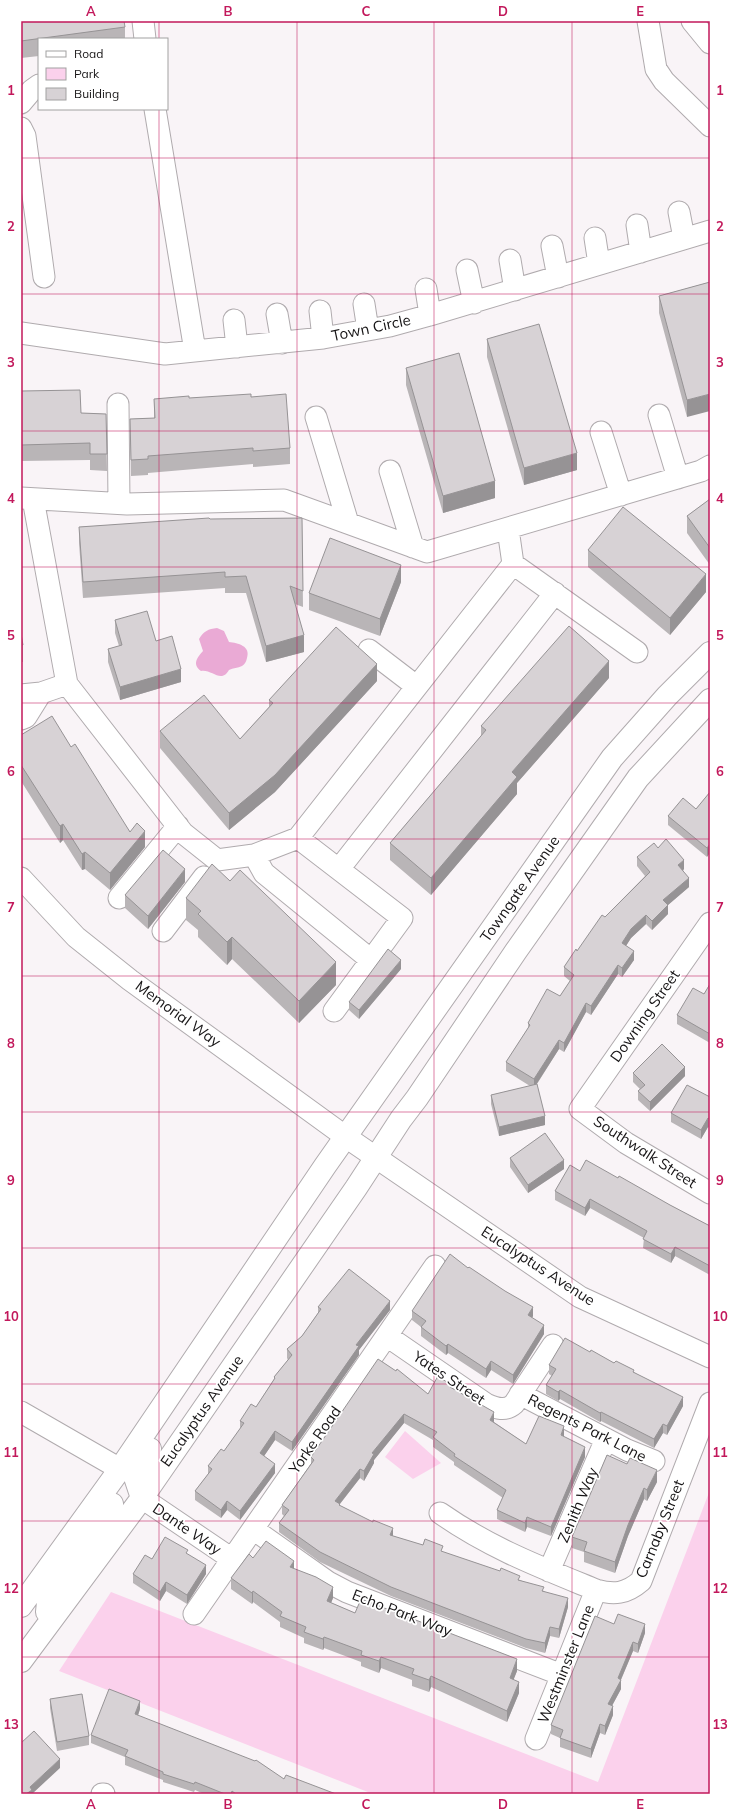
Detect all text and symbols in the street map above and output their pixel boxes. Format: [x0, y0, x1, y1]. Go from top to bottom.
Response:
text: A [86, 3, 96, 19]
text: B [224, 3, 233, 19]
text: C [362, 3, 371, 19]
text: D [498, 3, 508, 19]
text: E [636, 3, 644, 19]
legend [38, 38, 168, 110]
text: Road [74, 46, 103, 61]
text: Park [74, 66, 100, 81]
text: 1 [7, 82, 15, 98]
text: 1 [716, 82, 724, 98]
text: Building [74, 86, 119, 101]
text: 2 [7, 218, 15, 234]
text: 2 [716, 218, 724, 234]
street label: Town Circle [330, 310, 412, 345]
text: 3 [7, 354, 15, 370]
text: 3 [716, 354, 724, 370]
text: 4 [7, 490, 15, 506]
text: 4 [716, 490, 724, 506]
text: 5 [7, 627, 15, 643]
text: 5 [716, 627, 724, 643]
text: 6 [7, 763, 15, 779]
text: 6 [716, 763, 724, 779]
street label: Towngate Avenue [476, 832, 563, 946]
text: 7 [7, 899, 15, 915]
text: 7 [716, 899, 724, 915]
street label: Downing Street [606, 966, 683, 1066]
street label: Memorial Way [132, 976, 225, 1051]
text: 8 [7, 1035, 15, 1051]
text: 8 [716, 1035, 724, 1051]
street label: Southwalk Street [590, 1111, 700, 1192]
text: 9 [7, 1172, 15, 1188]
text: 9 [716, 1172, 724, 1188]
street label: Eucalyptus Avenue [478, 1222, 599, 1309]
text: 10 [3, 1308, 19, 1324]
text: 10 [712, 1308, 728, 1324]
street label: Yates Street [409, 1346, 489, 1409]
street label: Eucalyptus Avenue [156, 1351, 247, 1470]
street label: Regents Park Lane [525, 1389, 650, 1466]
street label: Yorke Road [284, 1402, 345, 1478]
text: 11 [3, 1444, 19, 1460]
text: 11 [712, 1444, 728, 1460]
street label: Zenith Way [553, 1464, 602, 1545]
street label: Carnaby Street [631, 1477, 688, 1581]
street label: Dante Way [149, 1499, 225, 1559]
text: 12 [3, 1580, 19, 1596]
text: 12 [712, 1580, 728, 1596]
street label: Echo Park Way [349, 1585, 455, 1640]
street label: Westminster Lane [533, 1602, 598, 1726]
text: 13 [3, 1716, 19, 1732]
text: 13 [712, 1716, 728, 1732]
text: A [86, 1796, 96, 1812]
text: B [224, 1796, 233, 1812]
text: C [362, 1796, 371, 1812]
text: D [498, 1796, 508, 1812]
text: E [636, 1796, 644, 1812]

